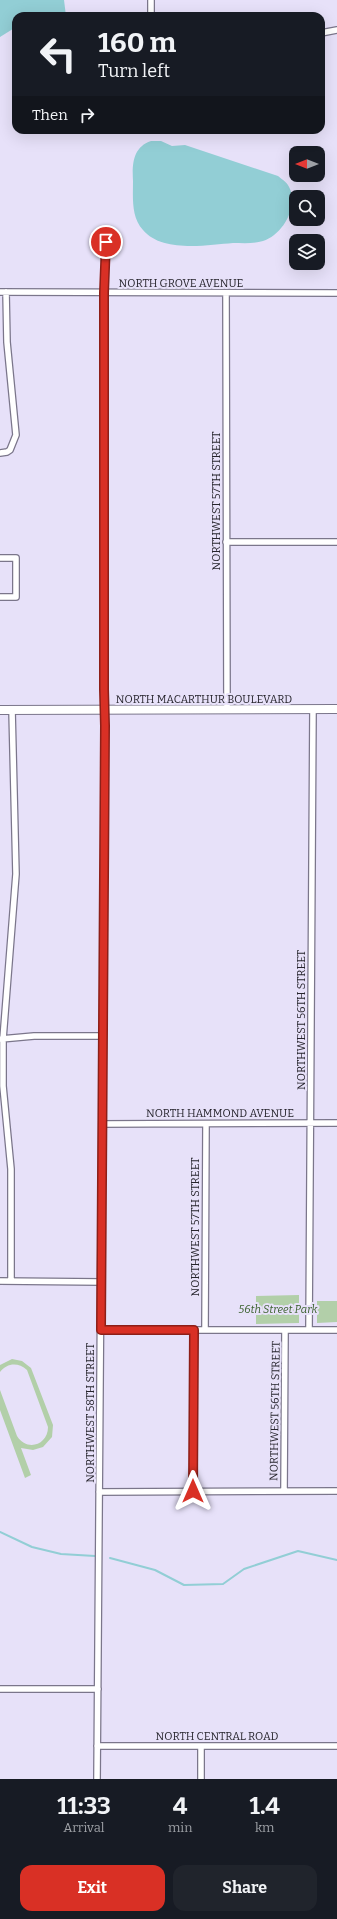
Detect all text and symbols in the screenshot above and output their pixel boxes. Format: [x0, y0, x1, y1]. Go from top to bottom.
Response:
text: 160 m [98, 26, 176, 59]
icon: left [32, 28, 84, 80]
text: Turn left [98, 60, 170, 82]
icon: right [76, 104, 98, 126]
text: Then [32, 106, 68, 124]
north arrow [289, 146, 325, 182]
map controls [289, 146, 325, 270]
button: search [289, 190, 325, 226]
pin [89, 225, 123, 259]
icon: arrive [95, 231, 117, 253]
button: layers [289, 234, 325, 270]
street label: NORTH GROVE AVENUE [119, 277, 244, 290]
street label: NORTHWEST 57TH STREET [210, 431, 223, 570]
street label: NORTH MACARTHUR BOULEVARD [116, 693, 292, 706]
street label: NORTHWEST 56TH STREET [295, 949, 308, 1090]
street label: NORTH HAMMOND AVENUE [146, 1107, 294, 1120]
street label: NORTHWEST 57TH STREET [189, 1157, 202, 1296]
park label: 56th Street Park [238, 1303, 319, 1316]
street label: NORTHWEST 56TH STREET [267, 1340, 283, 1481]
street label: NORTHWEST 58TH STREET [84, 1343, 97, 1483]
position arrow [172, 1470, 214, 1512]
street label: NORTH CENTRAL ROAD [156, 1730, 278, 1743]
text: 11:33 [57, 1792, 111, 1820]
text: 4 [173, 1792, 187, 1820]
text: 1.4 [250, 1792, 280, 1820]
text: Arrival [63, 1820, 105, 1835]
text: min [168, 1820, 192, 1835]
text: km [255, 1820, 274, 1835]
button: Exit [20, 1865, 165, 1911]
button: Share [173, 1865, 317, 1911]

